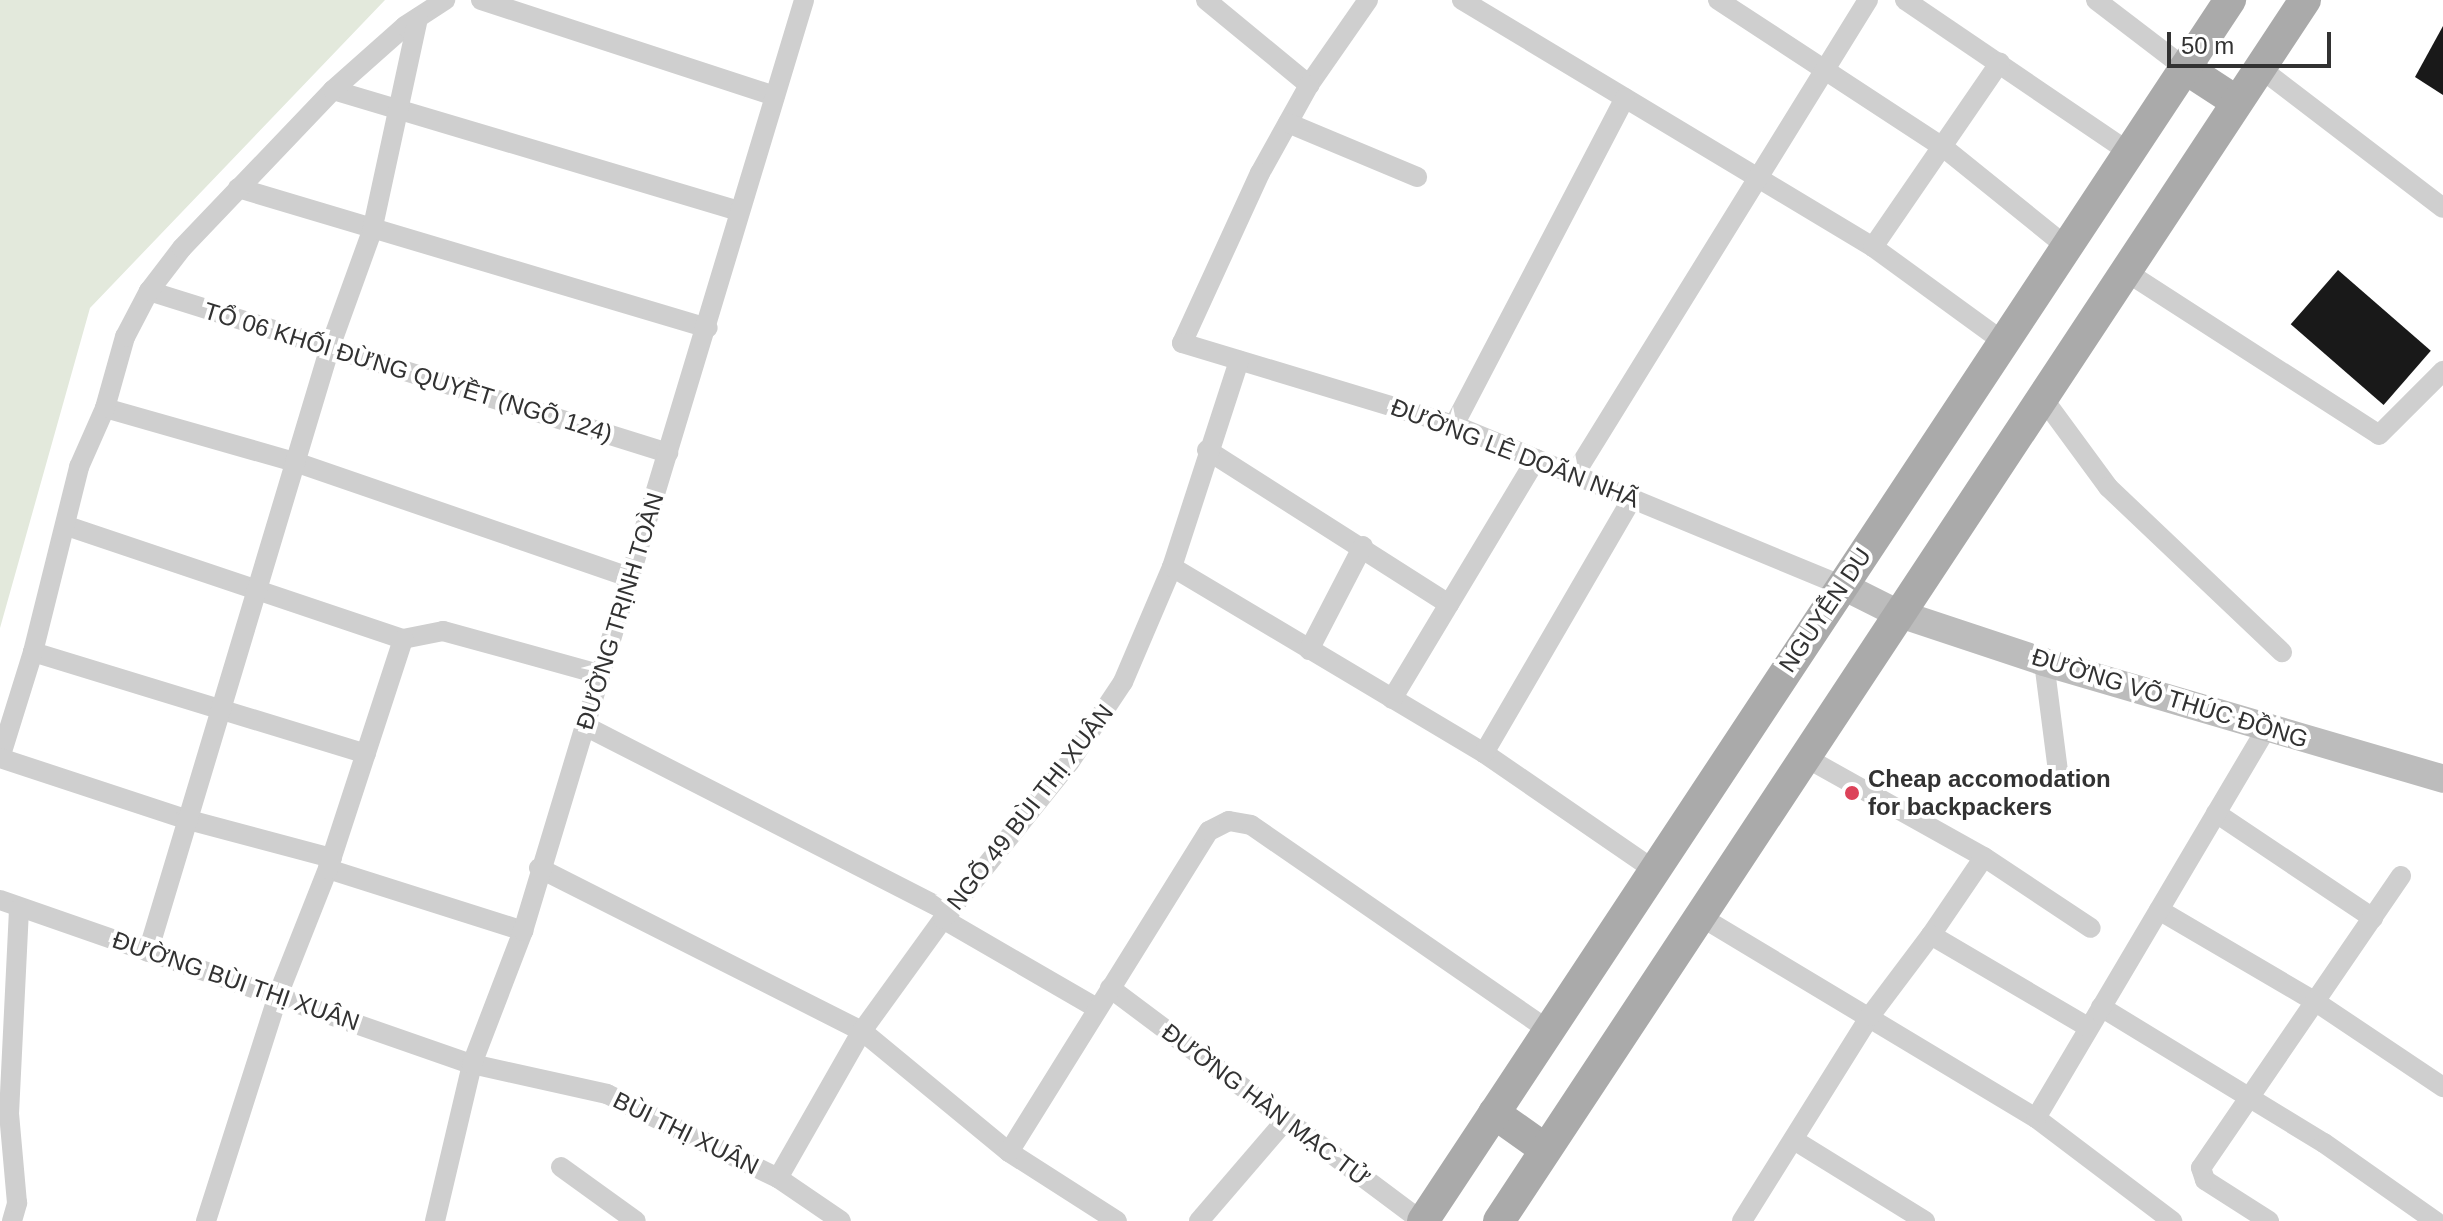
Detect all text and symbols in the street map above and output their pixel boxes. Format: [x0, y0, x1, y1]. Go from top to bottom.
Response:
scale bar [2171, 16, 2335, 66]
text: 50 m [2181, 32, 2234, 59]
street label: TỔ 06 KHỐI ĐỪNG QUYỀT (NGÕ 124) [200, 296, 616, 448]
street label: ĐƯỜNG LÊ DOÃN NHÃ [1387, 392, 1643, 514]
street label: ĐƯỜNG TRỊNH TOÀN [570, 489, 670, 733]
street label: NGUYỄN DU [1773, 542, 1877, 678]
street label: ĐƯỜNG VÕ THÚC ĐỒNG [2028, 642, 2312, 754]
street label: NGÕ 49 BÙI THỊ XUÂN [941, 698, 1119, 916]
place label: Cheap accomodation for backpackers [1868, 765, 2111, 821]
marker: Cheap accomodation for backpackers [1843, 784, 1861, 802]
street label: ĐƯỜNG BÙI THỊ XUÂN [109, 925, 363, 1037]
street label: ĐƯỜNG HÀN MẠC TỬ [1156, 1017, 1376, 1193]
street label: BÙI THỊ XUÂN [608, 1085, 764, 1181]

